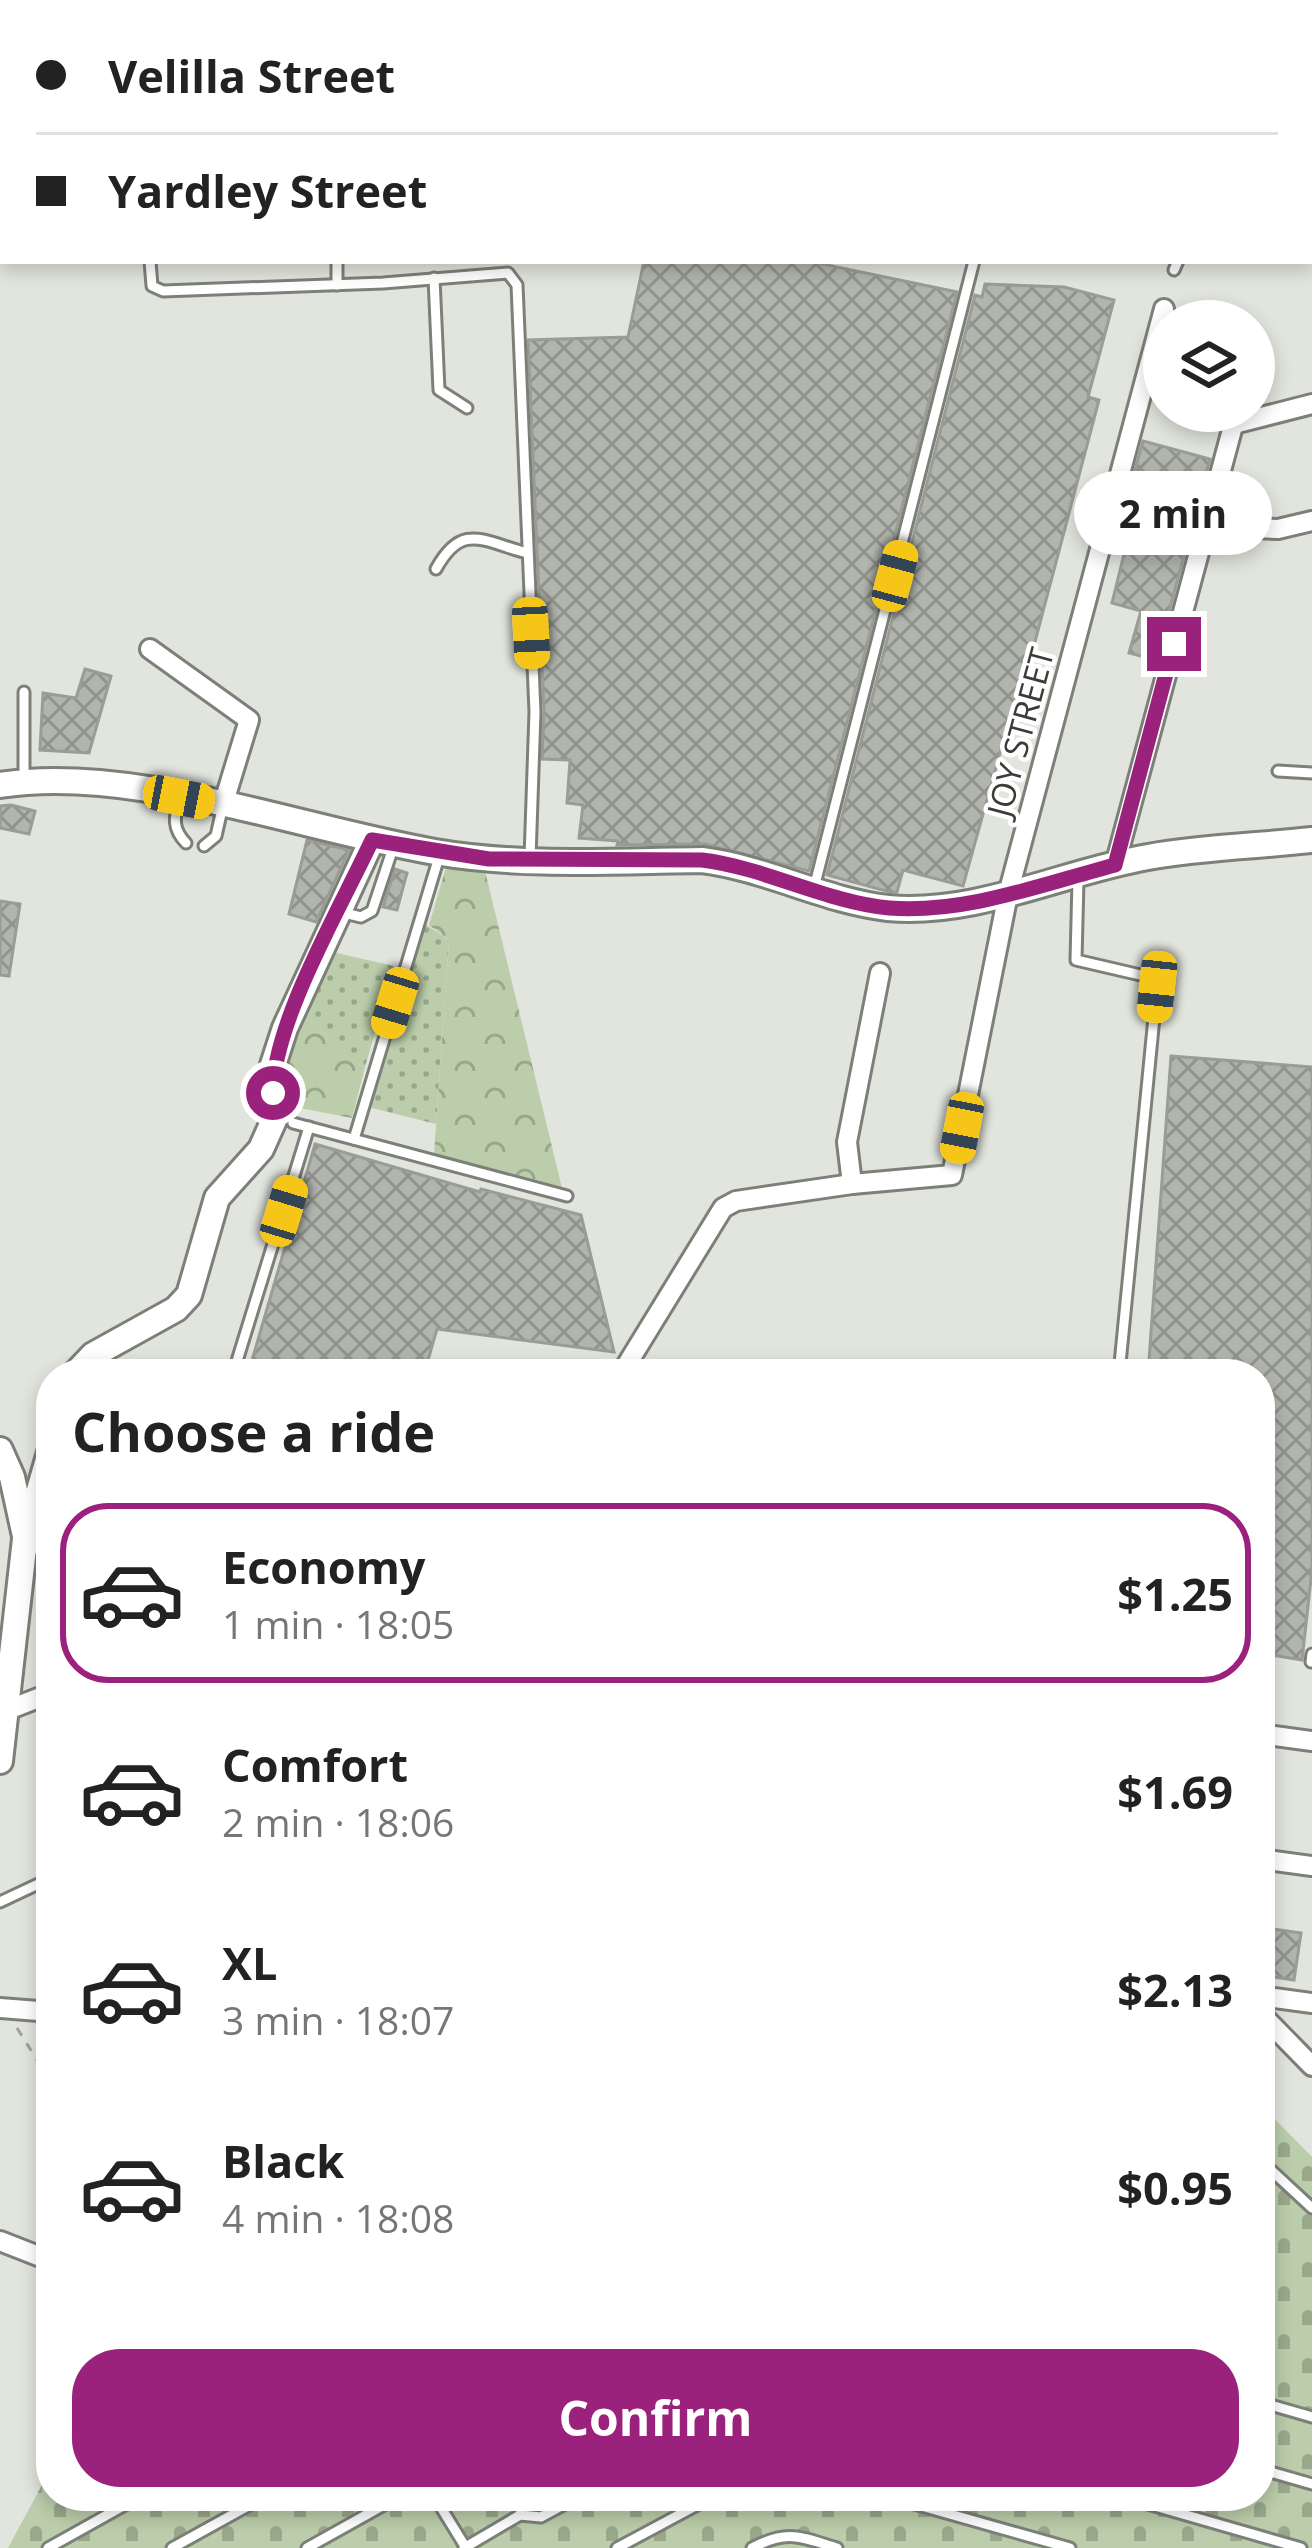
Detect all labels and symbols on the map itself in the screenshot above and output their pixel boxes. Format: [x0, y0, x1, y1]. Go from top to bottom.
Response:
callout: 2 min [1075, 470, 1273, 554]
car [868, 537, 922, 615]
car [511, 596, 551, 670]
route end [1147, 617, 1201, 671]
street label: JOY STREET [975, 643, 1064, 824]
car [140, 772, 218, 822]
car [1135, 949, 1179, 1025]
car [367, 963, 423, 1043]
route start [246, 1066, 300, 1120]
car [937, 1089, 987, 1167]
car [256, 1171, 312, 1251]

